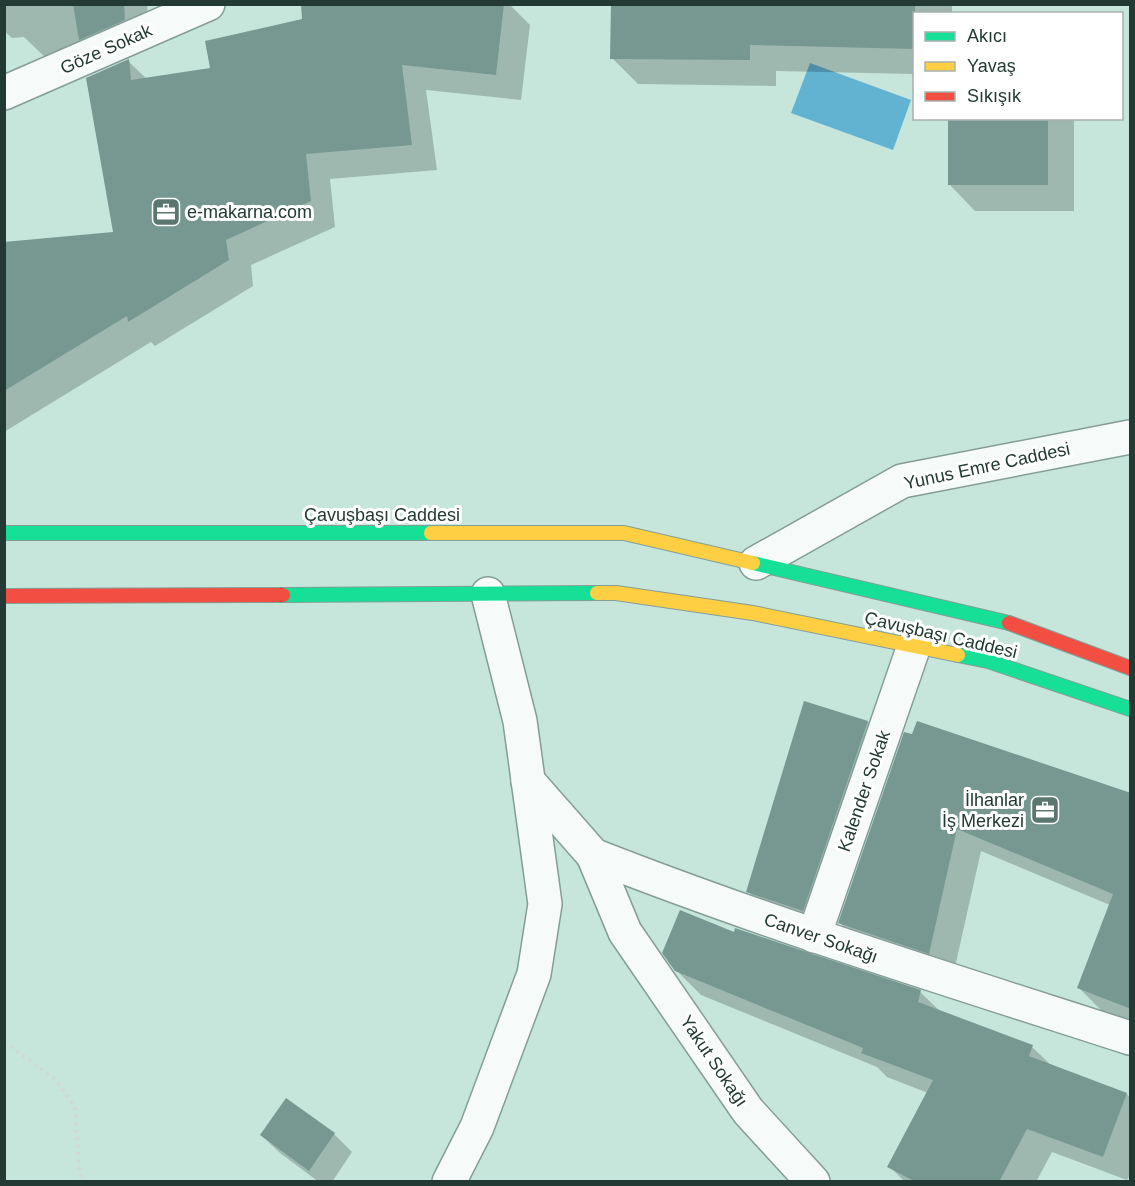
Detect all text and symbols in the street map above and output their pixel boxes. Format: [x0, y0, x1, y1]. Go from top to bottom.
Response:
legend [913, 12, 1123, 120]
street label: Göze Sokak [57, 20, 156, 78]
text: Akıcı [967, 26, 1007, 46]
text: Yavaş [967, 56, 1016, 76]
text: Sıkışık [967, 86, 1022, 106]
office icon: e-makarna.com [150, 196, 182, 228]
place label: e-makarna.com [187, 202, 312, 222]
street label: Yunus Emre Caddesi [902, 439, 1072, 493]
street label: Çavuşbaşı Caddesi [304, 505, 460, 525]
street label: Çavuşbaşı Caddesi [863, 608, 1019, 662]
street label: Kalender Sokak [834, 727, 894, 854]
place label: İlhanlar İş Merkezi [942, 790, 1024, 831]
office icon: İlhanlar İş Merkezi [1029, 794, 1061, 826]
street label: Canver Sokağı [761, 909, 881, 967]
street label: Yakut Sokağı [676, 1012, 752, 1110]

